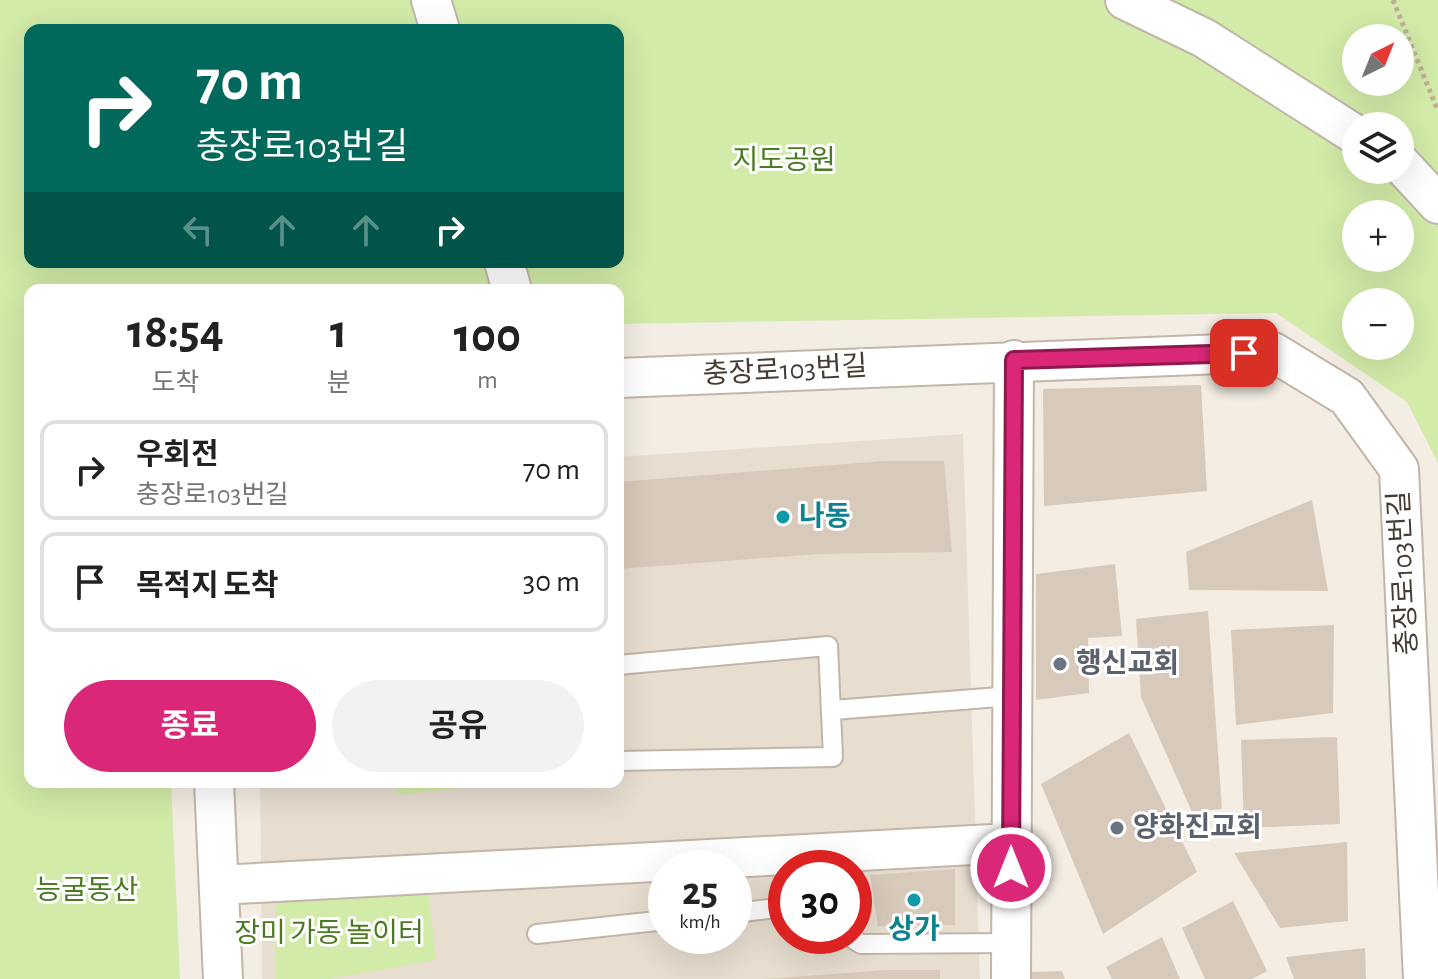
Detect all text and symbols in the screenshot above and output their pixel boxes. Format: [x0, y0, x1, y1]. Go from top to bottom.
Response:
north arrow [1342, 24, 1414, 96]
map controls [1342, 24, 1414, 360]
text: 70 m [196, 54, 303, 110]
icon: right [64, 56, 168, 160]
button: layers [1342, 112, 1414, 184]
text: 충장로103번길 [196, 129, 408, 165]
park label: 지도공원 [732, 145, 836, 175]
button: + [1342, 200, 1414, 272]
icon: left [176, 208, 220, 252]
icon: ahead [260, 208, 304, 252]
icon: ahead [344, 208, 388, 252]
icon: right [428, 208, 472, 252]
button: − [1342, 288, 1414, 360]
text: 18:54 [127, 309, 224, 357]
text: 1 [330, 309, 347, 357]
text: 100 [454, 313, 521, 361]
pin [1210, 319, 1278, 387]
icon: arrive [1222, 331, 1266, 375]
street label: 충장로103번길 [702, 351, 868, 389]
text: m [477, 367, 498, 393]
text: 도착 [151, 370, 199, 396]
text: 분 [327, 370, 351, 396]
text: 우회전 [136, 440, 219, 470]
icon: right [68, 448, 112, 492]
text: 70 m [523, 455, 580, 485]
text: 충장로103번길 [136, 482, 289, 508]
street label: 충장로103번길 [1384, 490, 1422, 656]
place label: 나동 [799, 501, 851, 531]
marker: 나동 [774, 508, 792, 526]
icon: arrive [68, 560, 112, 604]
text: 30 m [523, 567, 580, 597]
text: 목적지 도착 [136, 571, 279, 601]
place label: 행신교회 [1076, 648, 1179, 678]
marker: 행신교회 [1051, 655, 1069, 673]
button: 종료 [64, 680, 316, 772]
button: 공유 [332, 680, 584, 772]
place label: 양화진교회 [1133, 812, 1262, 842]
marker: 양화진교회 [1108, 819, 1126, 837]
position arrow [969, 826, 1053, 910]
speed limit sign: 30 [768, 850, 872, 954]
text: 25 [682, 872, 718, 912]
park label: 능굴동산 [35, 876, 139, 905]
marker: 상가 [905, 891, 923, 909]
text: km/h [679, 912, 721, 932]
place label: 상가 [888, 914, 940, 944]
park label: 장미 가동 놀이터 [234, 918, 424, 948]

